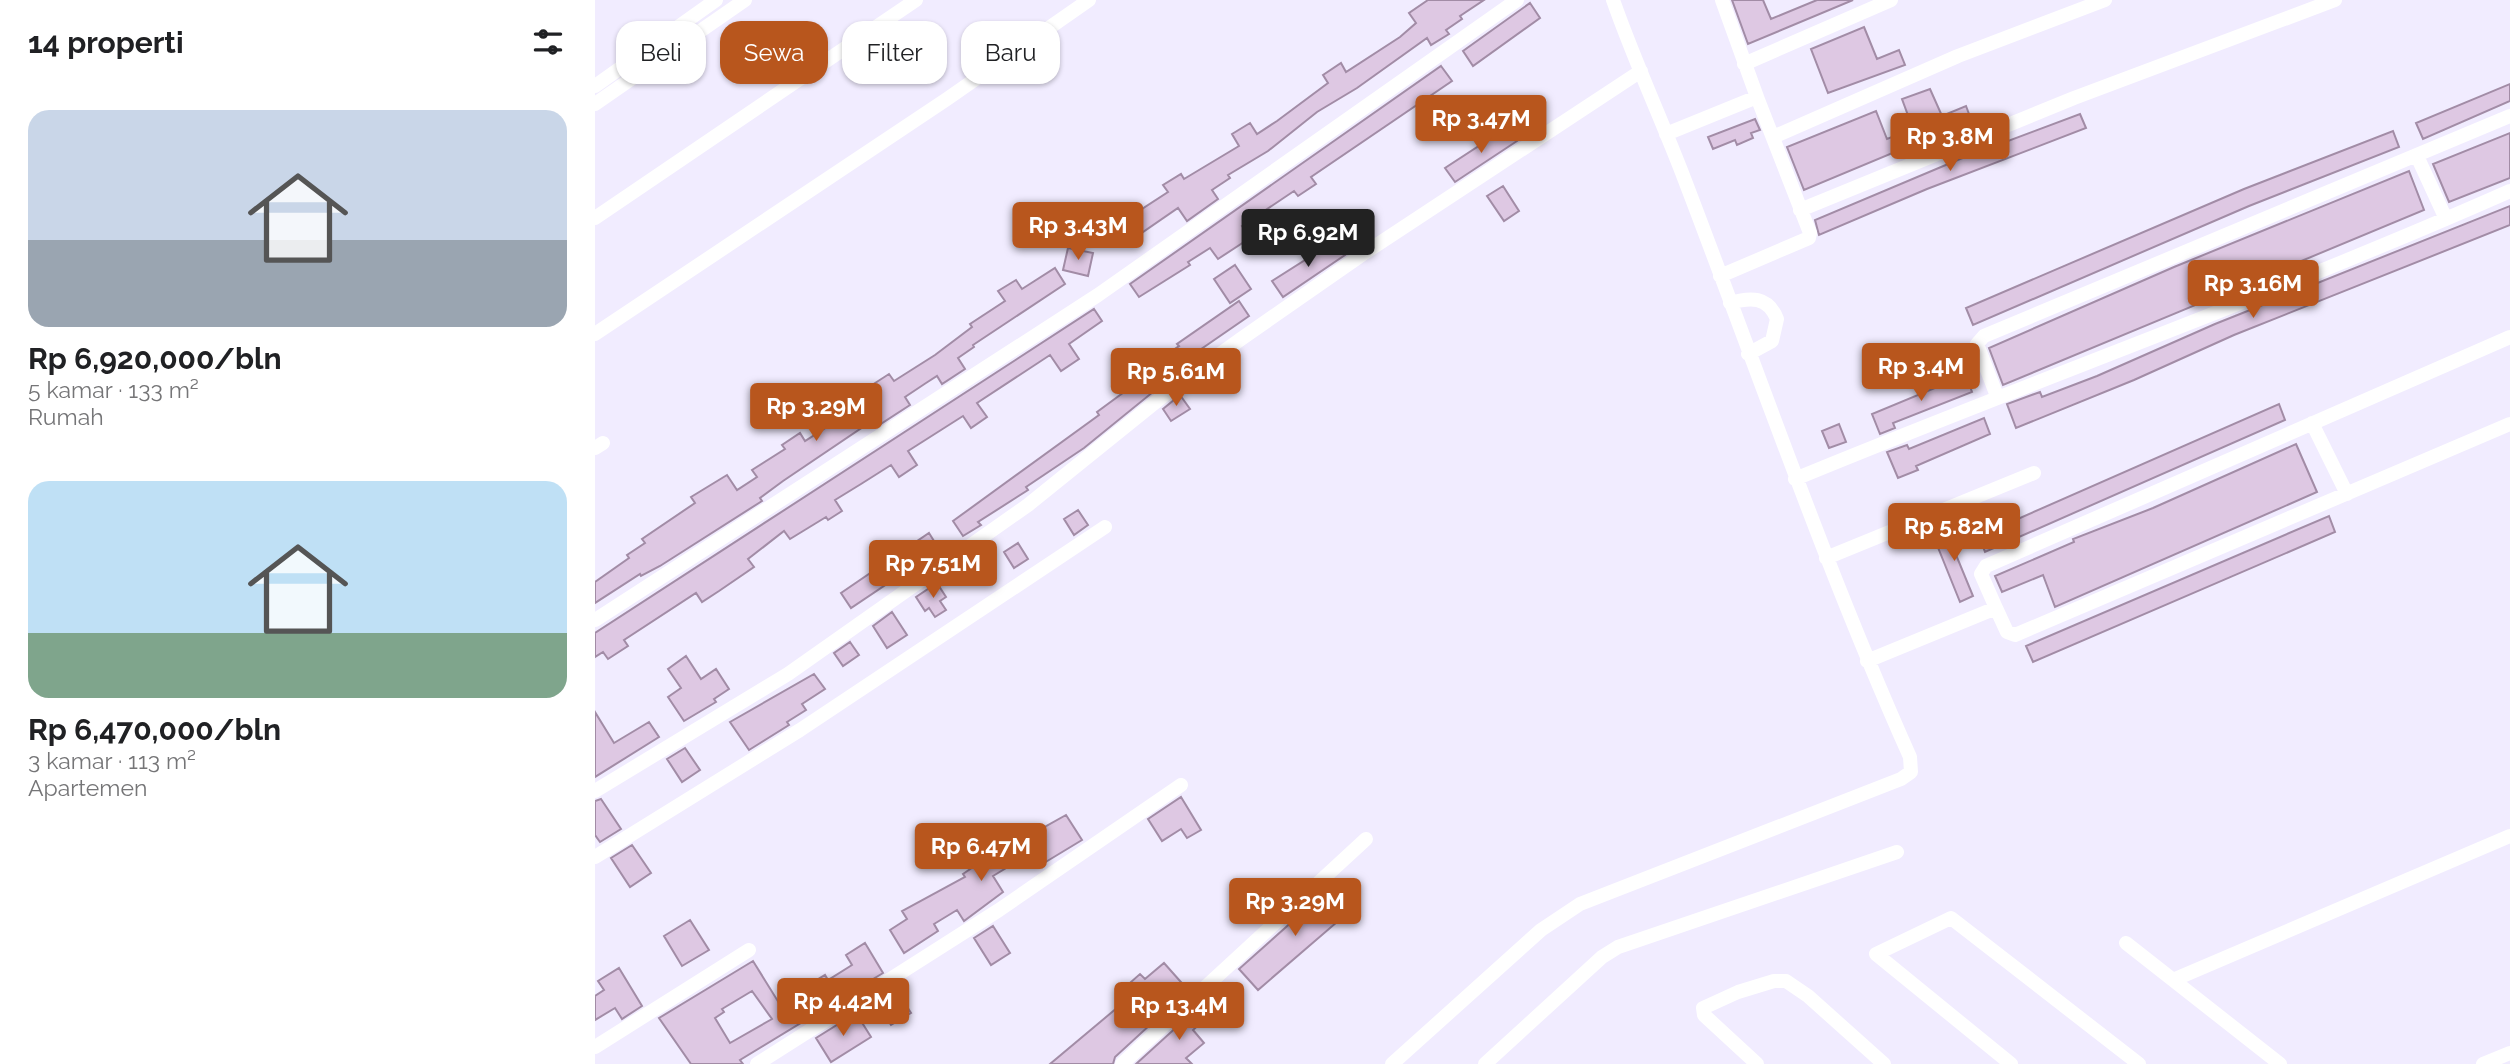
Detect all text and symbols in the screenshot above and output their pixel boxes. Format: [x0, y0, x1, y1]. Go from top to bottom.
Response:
chip: Beli [616, 21, 706, 84]
chip: Sewa [720, 21, 828, 84]
chip: Filter [842, 21, 947, 84]
chip: Baru [961, 21, 1060, 84]
icon: filters [529, 23, 567, 61]
text: 14 properti [28, 25, 184, 60]
pin: Rp 3.47M [1409, 96, 1553, 155]
text: Rp 3.47M [1431, 104, 1531, 131]
pin: Rp 3.8M [1885, 114, 2015, 173]
text: Rp 3.8M [1906, 122, 1994, 149]
icon: home [235, 155, 361, 281]
pin: Rp 3.43M [1006, 202, 1150, 262]
pin: Rp 6.92M [1236, 210, 1380, 269]
text: Rp 3.43M [1028, 211, 1128, 238]
text: Rp 6.92M [1258, 218, 1358, 245]
pin: Rp 3.16M [2181, 260, 2325, 320]
text: Rp 3.16M [2204, 269, 2302, 296]
text: Rp 6,920,000/bln [28, 341, 282, 376]
pin: Rp 3.4M [1856, 344, 1986, 403]
pin: Rp 5.61M [1104, 348, 1248, 408]
text: Rp 3.4M [1878, 352, 1964, 379]
text: Rp 5.61M [1127, 357, 1225, 384]
text: 5 kamar · 133 m² [28, 376, 199, 403]
pin: Rp 3.29M [744, 384, 888, 443]
text: Rp 3.29M [766, 392, 866, 419]
text: Rumah [28, 403, 104, 430]
pin: Rp 5.82M [1882, 504, 2026, 563]
text: Rp 5.82M [1904, 512, 2004, 539]
icon: home [235, 526, 361, 652]
pin: Rp 7.51M [861, 540, 1005, 600]
text: Rp 7.51M [885, 549, 981, 576]
text: Rp 6,470,000/bln [28, 712, 281, 747]
text: 3 kamar · 113 m² [28, 747, 196, 774]
text: Apartemen [28, 774, 147, 801]
pin: Rp 6.47M [909, 824, 1053, 883]
text: Rp 6.47M [931, 832, 1031, 859]
pin: Rp 3.29M [1223, 878, 1367, 938]
text: Rp 3.29M [1245, 887, 1345, 914]
pin: Rp 4.42M [771, 978, 915, 1038]
pin: Rp 13.4M [1107, 982, 1251, 1042]
text: Rp 4.42M [793, 987, 893, 1014]
text: Rp 13.4M [1130, 991, 1228, 1018]

